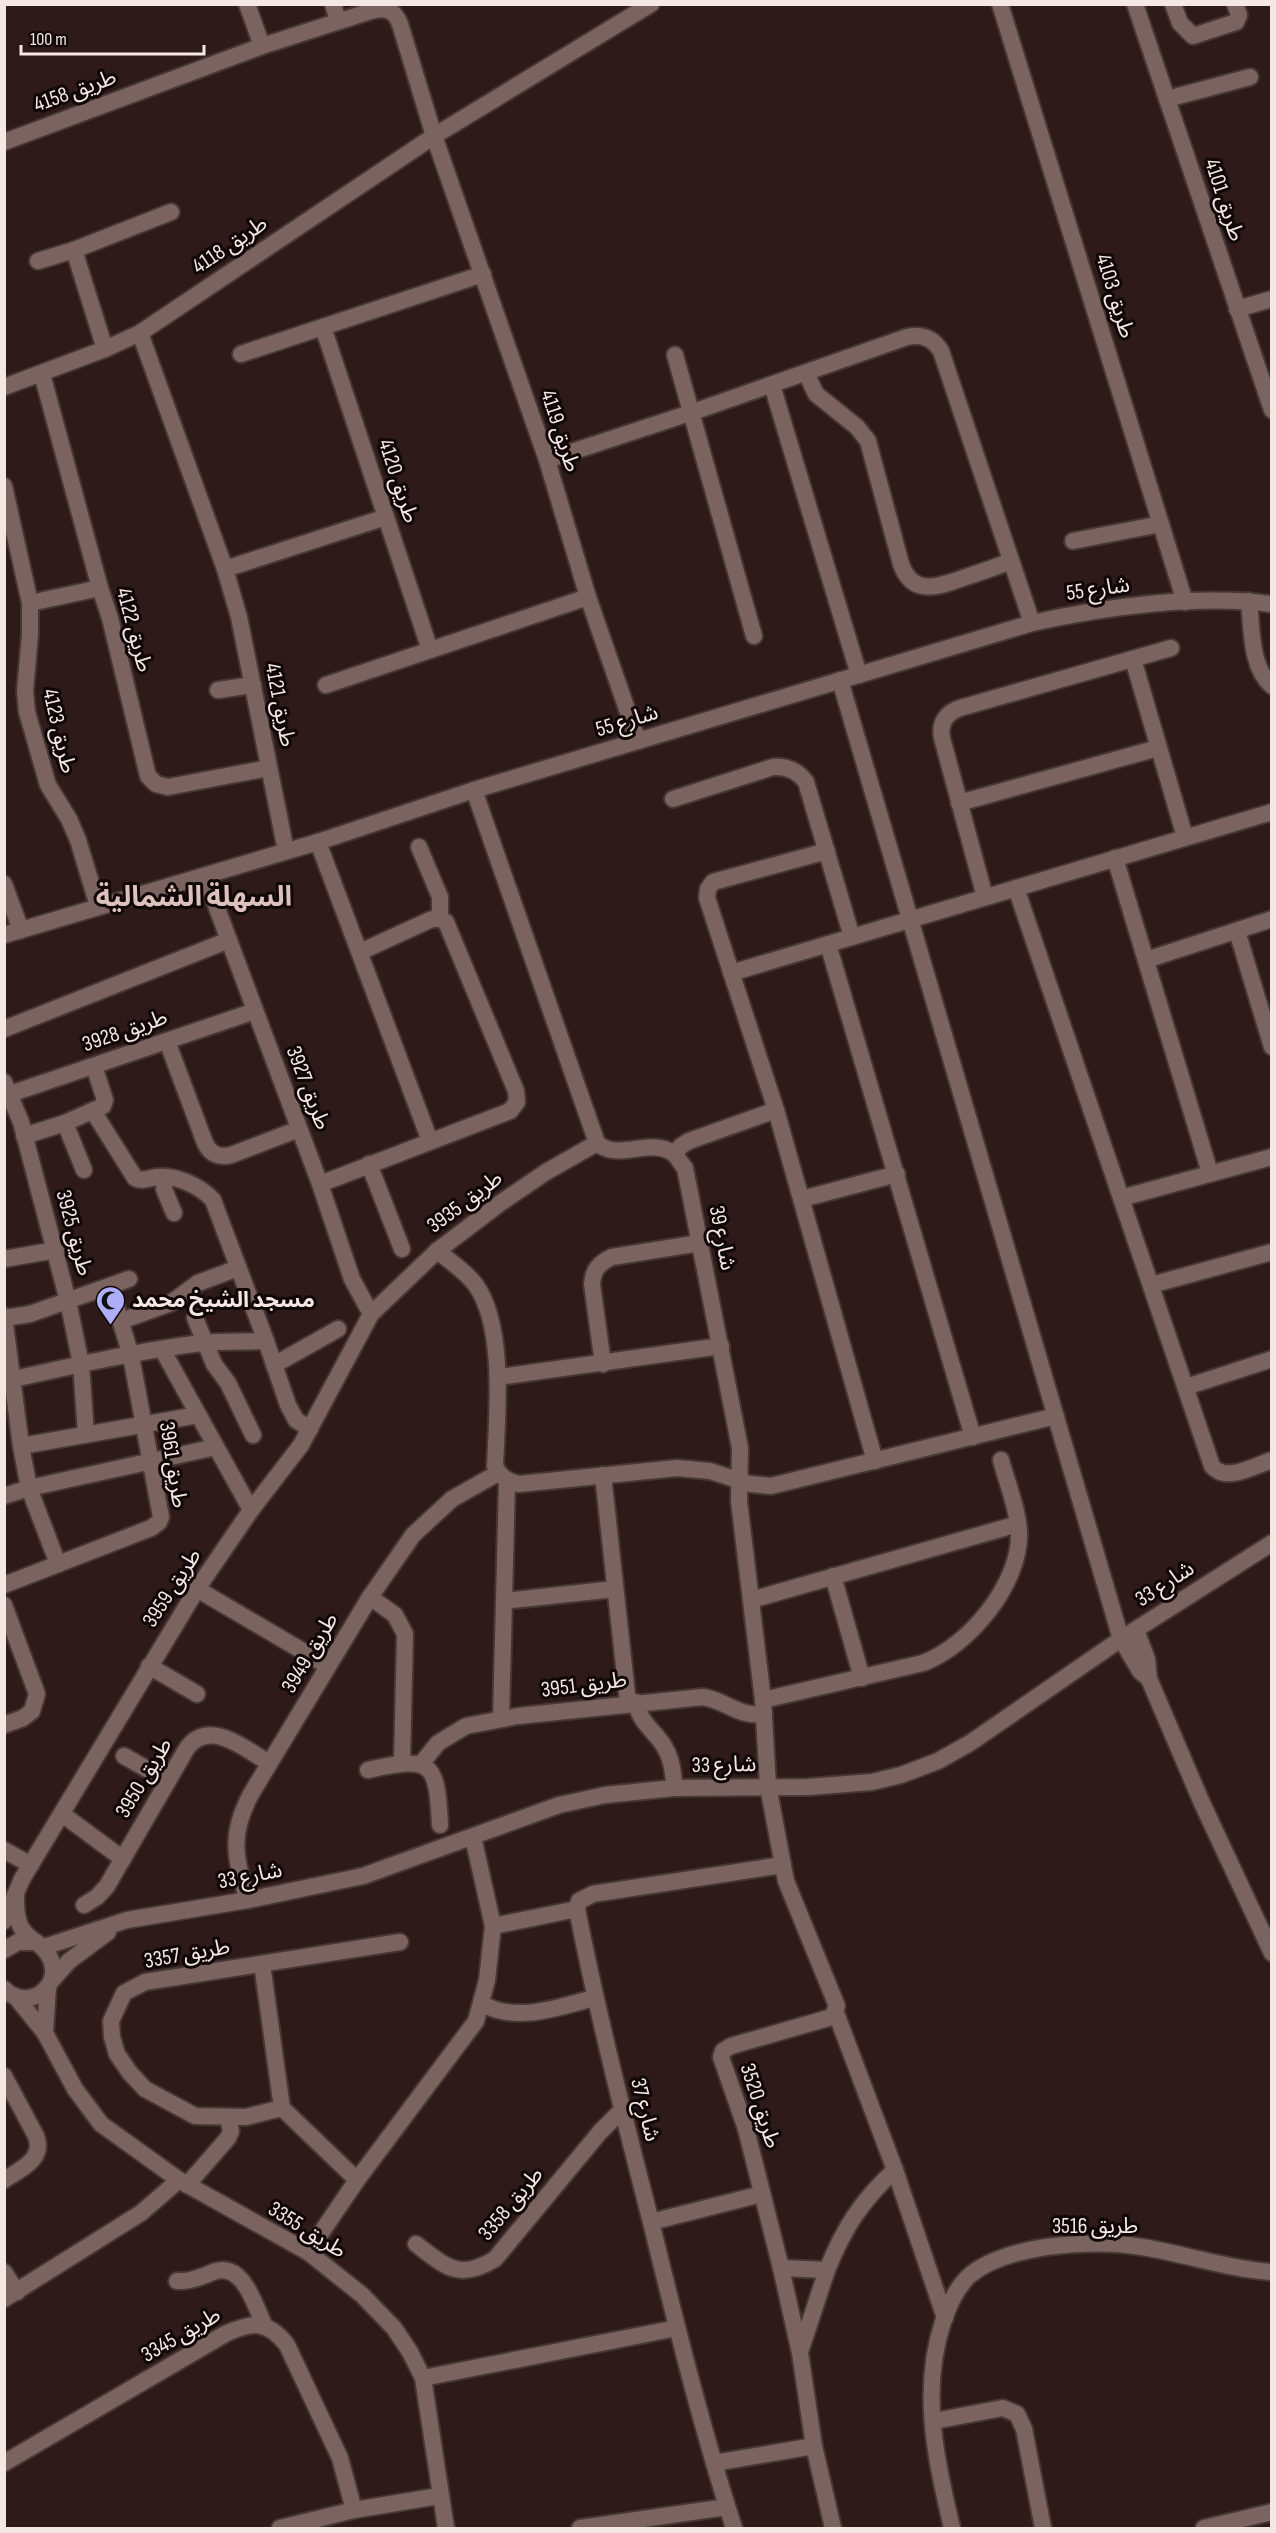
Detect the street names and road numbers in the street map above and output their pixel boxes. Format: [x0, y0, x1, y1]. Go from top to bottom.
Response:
street label: طريق 4158 [30, 64, 120, 118]
street label: طريق 4101 [1198, 155, 1250, 245]
street label: طريق 4118 [187, 210, 273, 280]
street label: طريق 4103 [1089, 251, 1141, 341]
street label: طريق 4119 [534, 386, 586, 476]
street label: طريق 4120 [372, 436, 424, 526]
street label: شارع 55 [1064, 571, 1132, 609]
street label: طريق 4122 [110, 585, 158, 675]
street label: طريق 4121 [259, 661, 301, 749]
street label: طريق 4123 [36, 686, 82, 776]
street label: شارع 55 [592, 699, 662, 745]
street label: طريق 3928 [79, 1004, 171, 1058]
street label: طريق 3927 [280, 1042, 336, 1134]
street label: طريق 3935 [422, 1165, 508, 1239]
street label: طريق 3925 [50, 1187, 98, 1279]
street label: شارع 39 [701, 1203, 741, 1273]
street label: طريق 3961 [153, 1420, 193, 1510]
street label: طريق 3959 [137, 1544, 207, 1632]
street label: شارع 33 [1130, 1555, 1201, 1615]
street label: طريق 3949 [276, 1608, 344, 1698]
street label: طريق 3951 [540, 1666, 628, 1704]
street label: طريق 3950 [110, 1733, 178, 1823]
street label: شارع 33 [691, 1751, 757, 1781]
street label: شارع 33 [216, 1857, 285, 1897]
street label: طريق 3357 [142, 1933, 232, 1975]
street label: طريق 3520 [734, 2060, 786, 2152]
street label: شارع 37 [622, 2075, 666, 2145]
street label: طريق 3358 [472, 2162, 550, 2246]
street label: طريق 3355 [263, 2196, 351, 2264]
street label: طريق 3516 [1052, 2213, 1138, 2240]
street label: طريق 3345 [136, 2301, 226, 2369]

